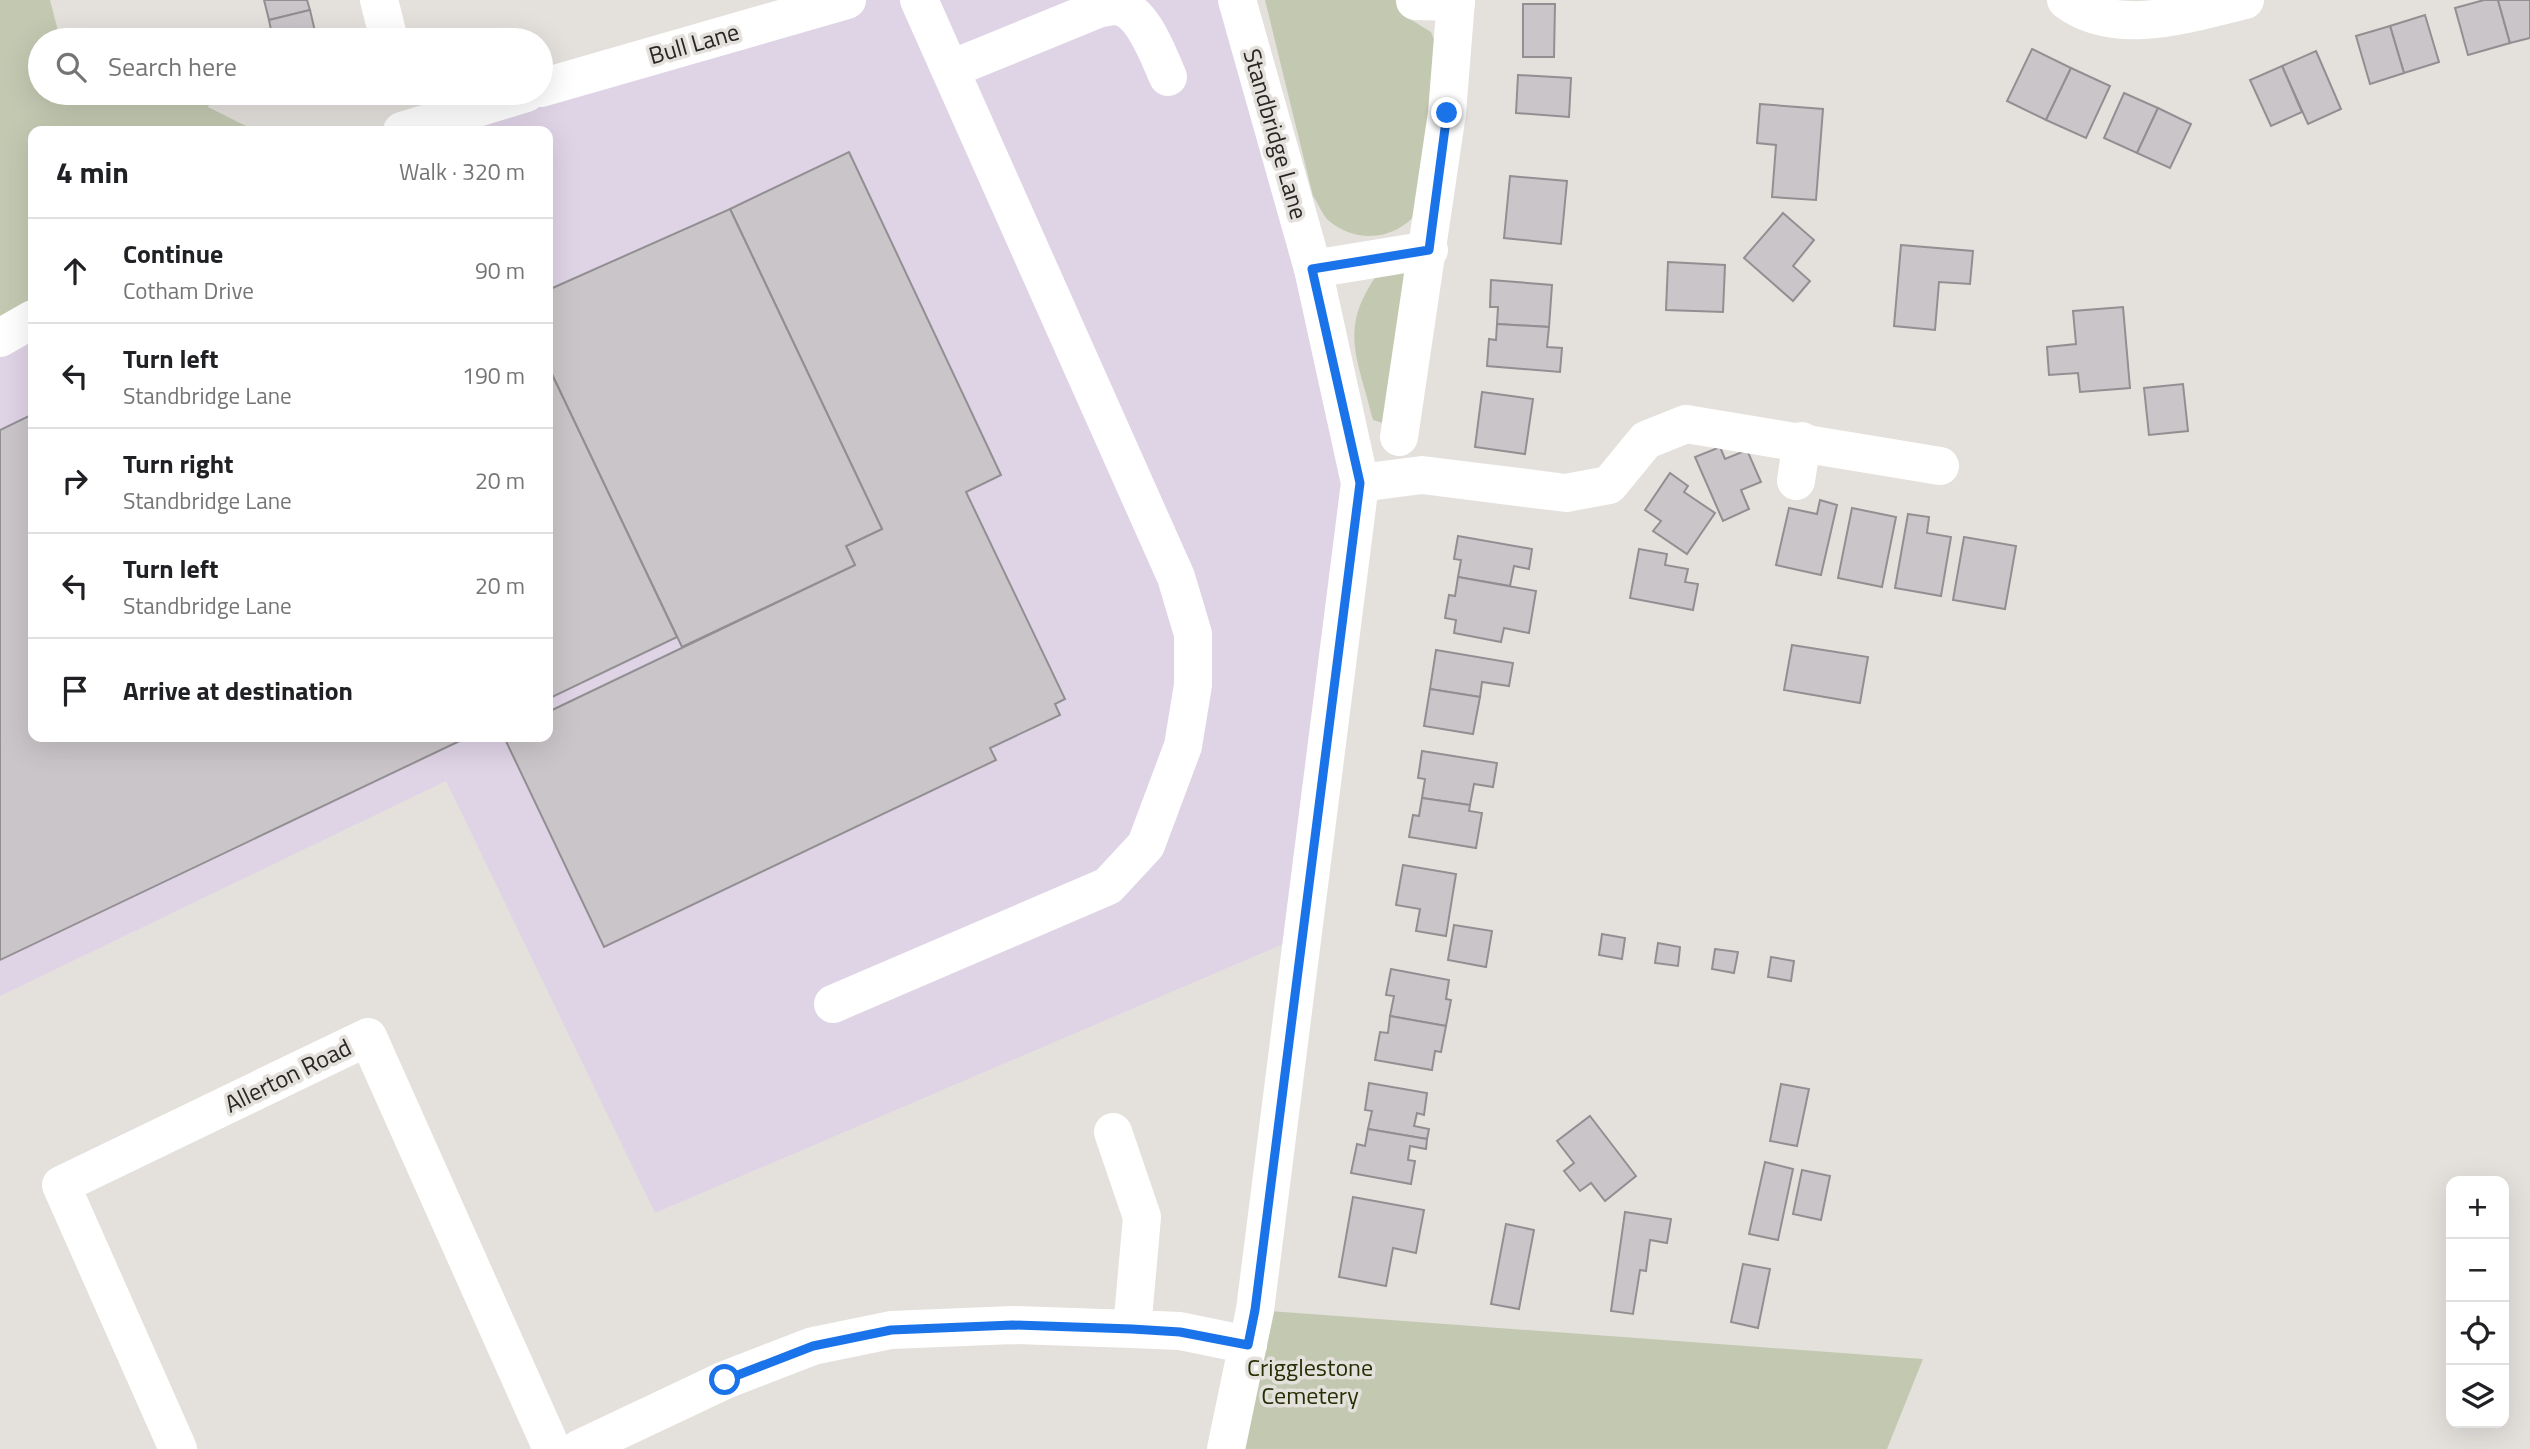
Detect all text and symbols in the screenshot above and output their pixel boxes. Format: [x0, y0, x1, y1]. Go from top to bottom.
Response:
street label: Bull Lane [644, 13, 743, 73]
search box [28, 28, 553, 105]
street label: Standbridge Lane [1234, 44, 1318, 223]
text: Search here [108, 47, 237, 86]
icon: search [52, 48, 90, 86]
route end [1431, 97, 1462, 128]
text: 4 min [56, 149, 129, 195]
text: Walk · 320 m [399, 154, 525, 189]
text: Continue [123, 234, 223, 273]
icon: ahead [56, 252, 94, 290]
text: 90 m [475, 253, 525, 288]
text: Cotham Drive [123, 273, 254, 308]
text: Turn left [123, 339, 218, 378]
icon: left [56, 357, 94, 395]
text: 190 m [462, 358, 525, 393]
text: Standbridge Lane [123, 378, 292, 413]
text: Turn right [123, 444, 234, 483]
icon: right [56, 462, 94, 500]
text: 20 m [475, 463, 525, 498]
text: Standbridge Lane [123, 483, 292, 518]
text: Turn left [123, 549, 218, 588]
icon: left [56, 567, 94, 605]
text: 20 m [475, 568, 525, 603]
text: Standbridge Lane [123, 588, 292, 623]
text: Arrive at destination [123, 671, 353, 710]
icon: arrive [56, 672, 94, 710]
street label: Allerton Road [218, 1029, 357, 1121]
map controls [2446, 1176, 2509, 1428]
button: + [2446, 1176, 2509, 1239]
button: − [2446, 1239, 2509, 1302]
button: locate [2446, 1302, 2509, 1365]
park label: Crigglestone Cemetery [1247, 1349, 1373, 1413]
route start [709, 1364, 740, 1395]
button: layers [2446, 1365, 2509, 1428]

